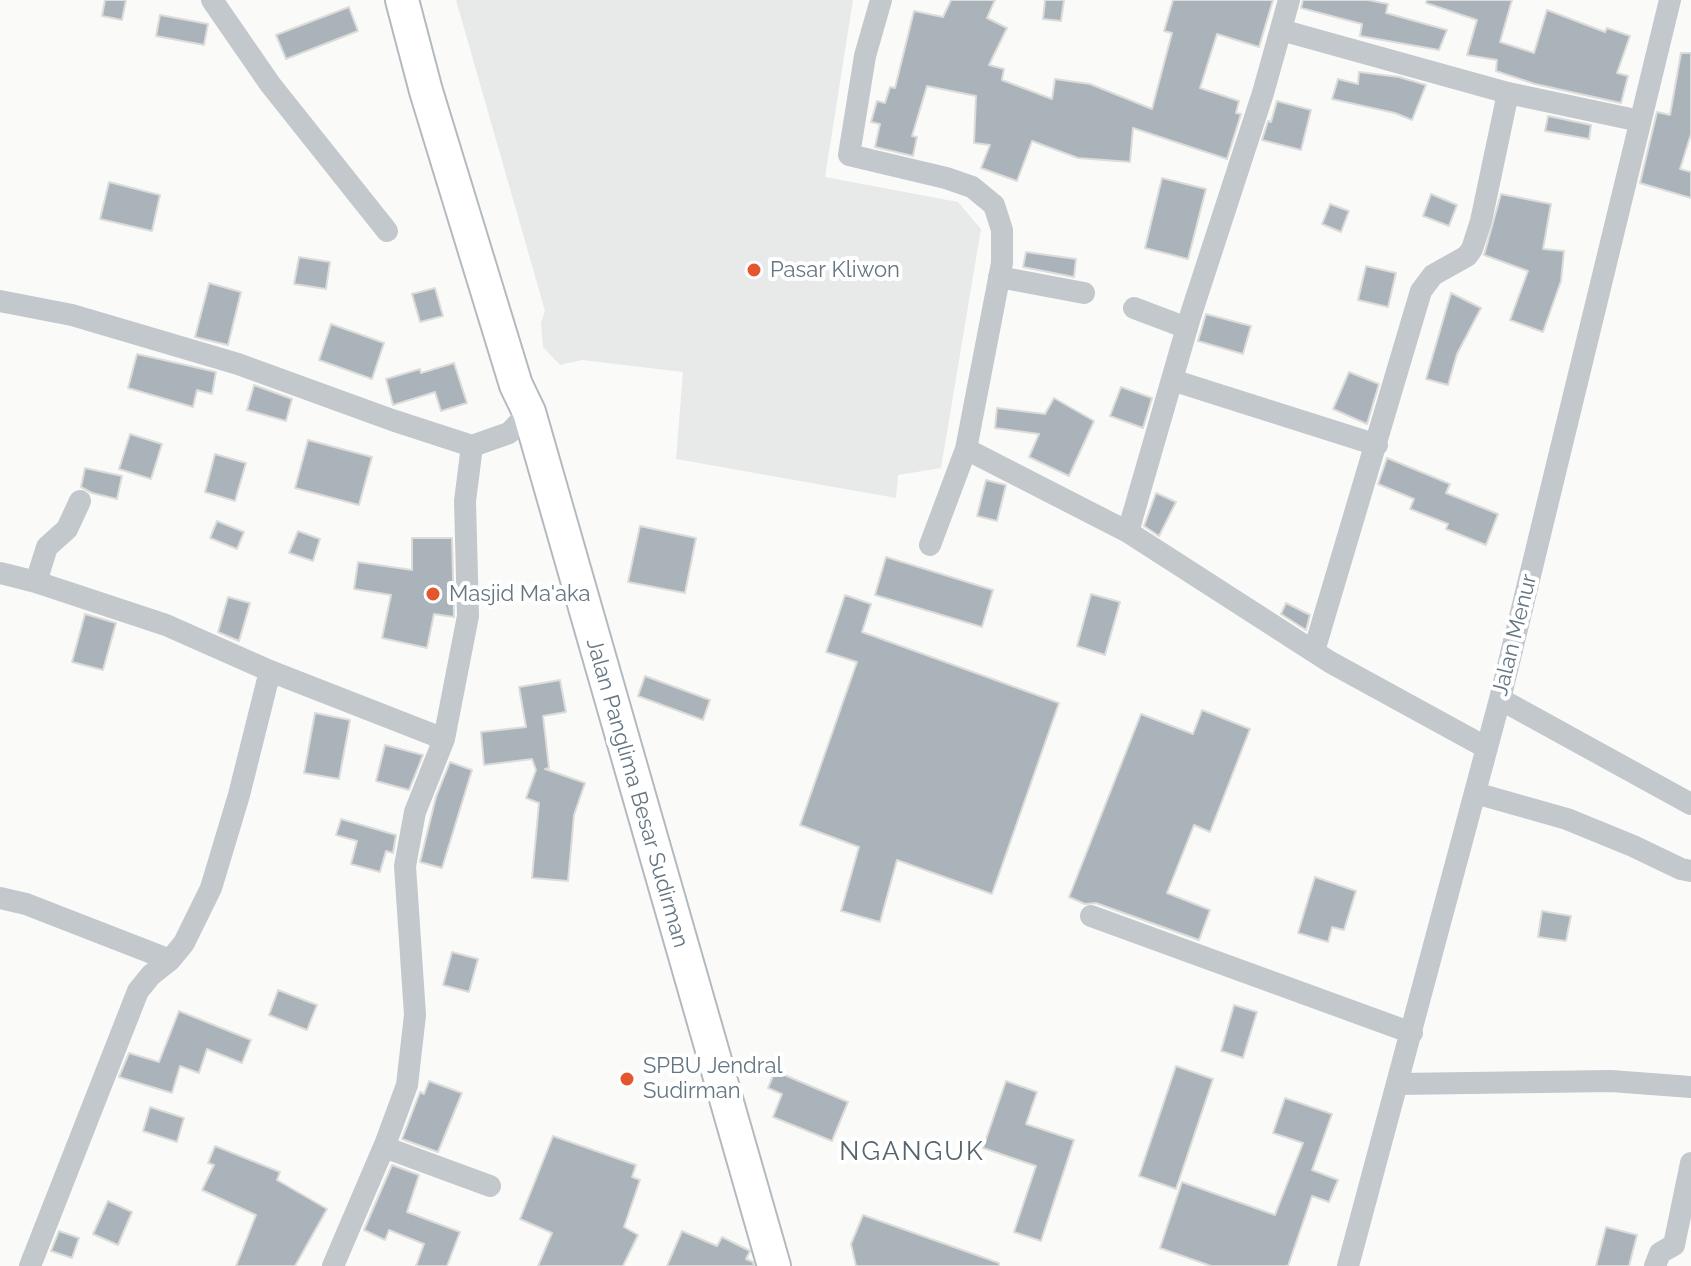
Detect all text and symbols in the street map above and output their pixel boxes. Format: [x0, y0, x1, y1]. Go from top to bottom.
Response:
place label: Pasar Kliwon [770, 257, 900, 283]
marker: Pasar Kliwon [745, 261, 763, 279]
street label: Jalan Menur [1487, 571, 1543, 699]
place label: Masjid Ma'aka [449, 581, 591, 607]
marker: Masjid Ma'aka [424, 585, 442, 603]
street label: Jalan Panglima Besar Sudirman [580, 635, 694, 951]
place label: SPBU Jendral Sudirman [643, 1053, 782, 1104]
marker: SPBU Jendral Sudirman [618, 1070, 636, 1088]
district label: NGANGUK [839, 1136, 985, 1168]

